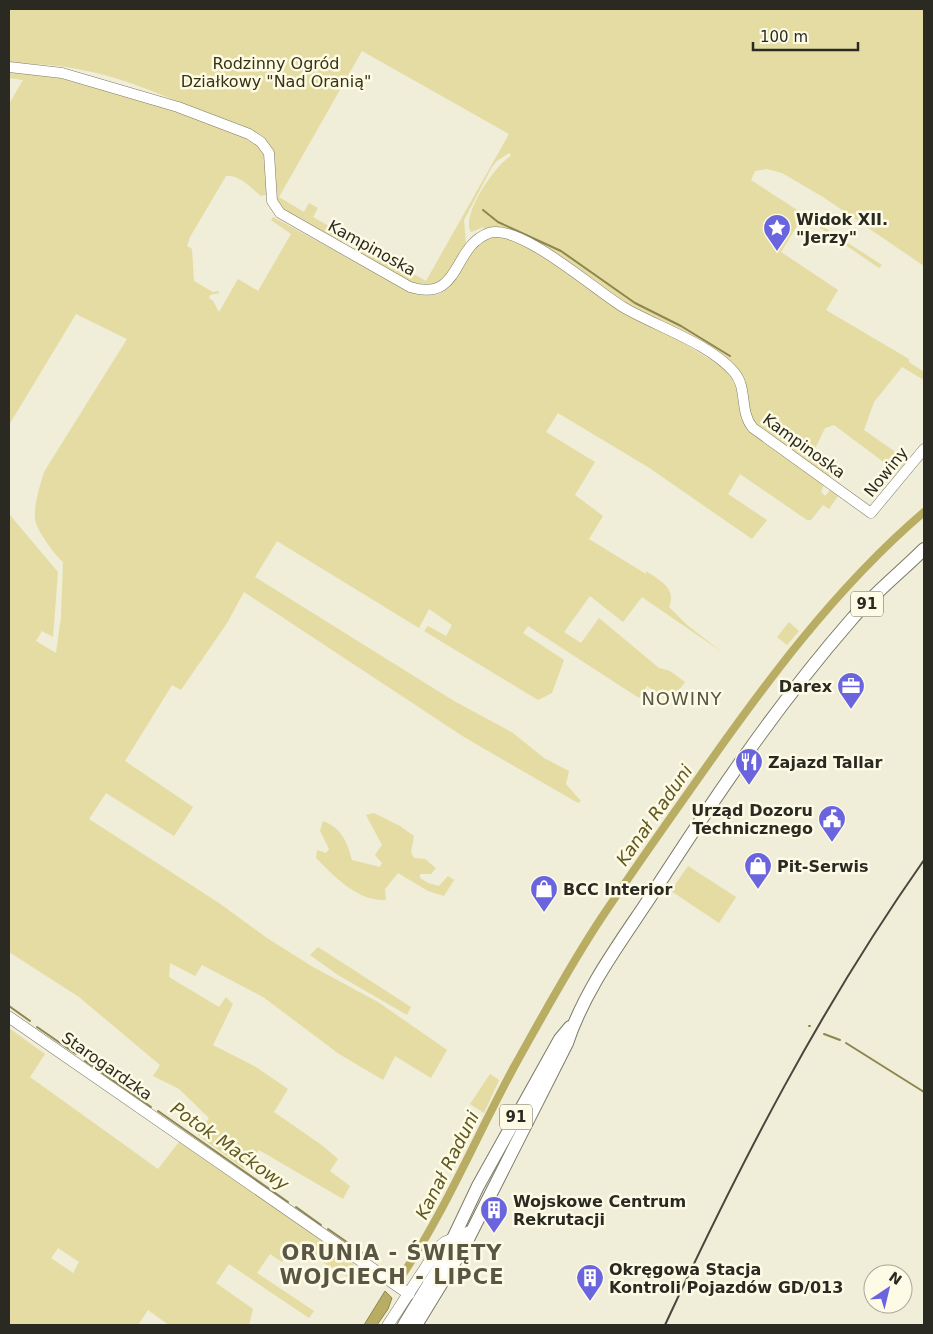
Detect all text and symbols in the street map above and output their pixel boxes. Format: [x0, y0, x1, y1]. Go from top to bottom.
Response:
scale bar [753, 20, 858, 52]
text: 100 m [760, 28, 808, 46]
park label: Rodzinny Ogród Działkowy "Nad Oranią" [181, 54, 371, 91]
place label: Widok XII. "Jerzy" [796, 210, 888, 247]
place icon: Widok XII. "Jerzy" [762, 213, 792, 252]
street label: Kampinoska [325, 216, 419, 280]
street label: Kampinoska [759, 410, 849, 482]
street label: Nowiny [860, 443, 912, 501]
road number: 91 [851, 592, 883, 616]
office icon: Darex [836, 671, 866, 710]
place label: Darex [779, 677, 833, 696]
district label: NOWINY [641, 688, 723, 709]
restaurant icon: Zajazd Tallar [734, 747, 764, 786]
place label: Zajazd Tallar [768, 753, 882, 772]
water label: Kanał Raduni [611, 761, 697, 869]
place label: Urząd Dozoru Technicznego [691, 801, 813, 838]
public building icon: Urząd Dozoru Technicznego [817, 804, 847, 843]
shop icon: Pit-Serwis [743, 851, 773, 890]
place label: Pit-Serwis [777, 857, 869, 876]
shop icon: BCC Interior [529, 874, 559, 913]
place label: BCC Interior [563, 880, 672, 899]
street label: Starogardzka [58, 1028, 156, 1104]
water label: Potok Maćkowy [167, 1097, 293, 1195]
road number: 91 [500, 1104, 532, 1130]
water label: Kanał Raduni [411, 1108, 483, 1222]
place label: Wojskowe Centrum Rekrutacji [513, 1192, 686, 1229]
building icon: Wojskowe Centrum Rekrutacji [479, 1195, 509, 1234]
district label: ORUNIA - ŚWIĘTY WOJCIECH - LIPCE [279, 1240, 505, 1289]
place label: Okręgowa Stacja Kontroli Pojazdów GD/013 [609, 1260, 843, 1297]
building icon: Okręgowa Stacja Kontroli Pojazdów GD/013 [575, 1263, 605, 1302]
north arrow [863, 1264, 913, 1314]
text: N [886, 1268, 905, 1288]

